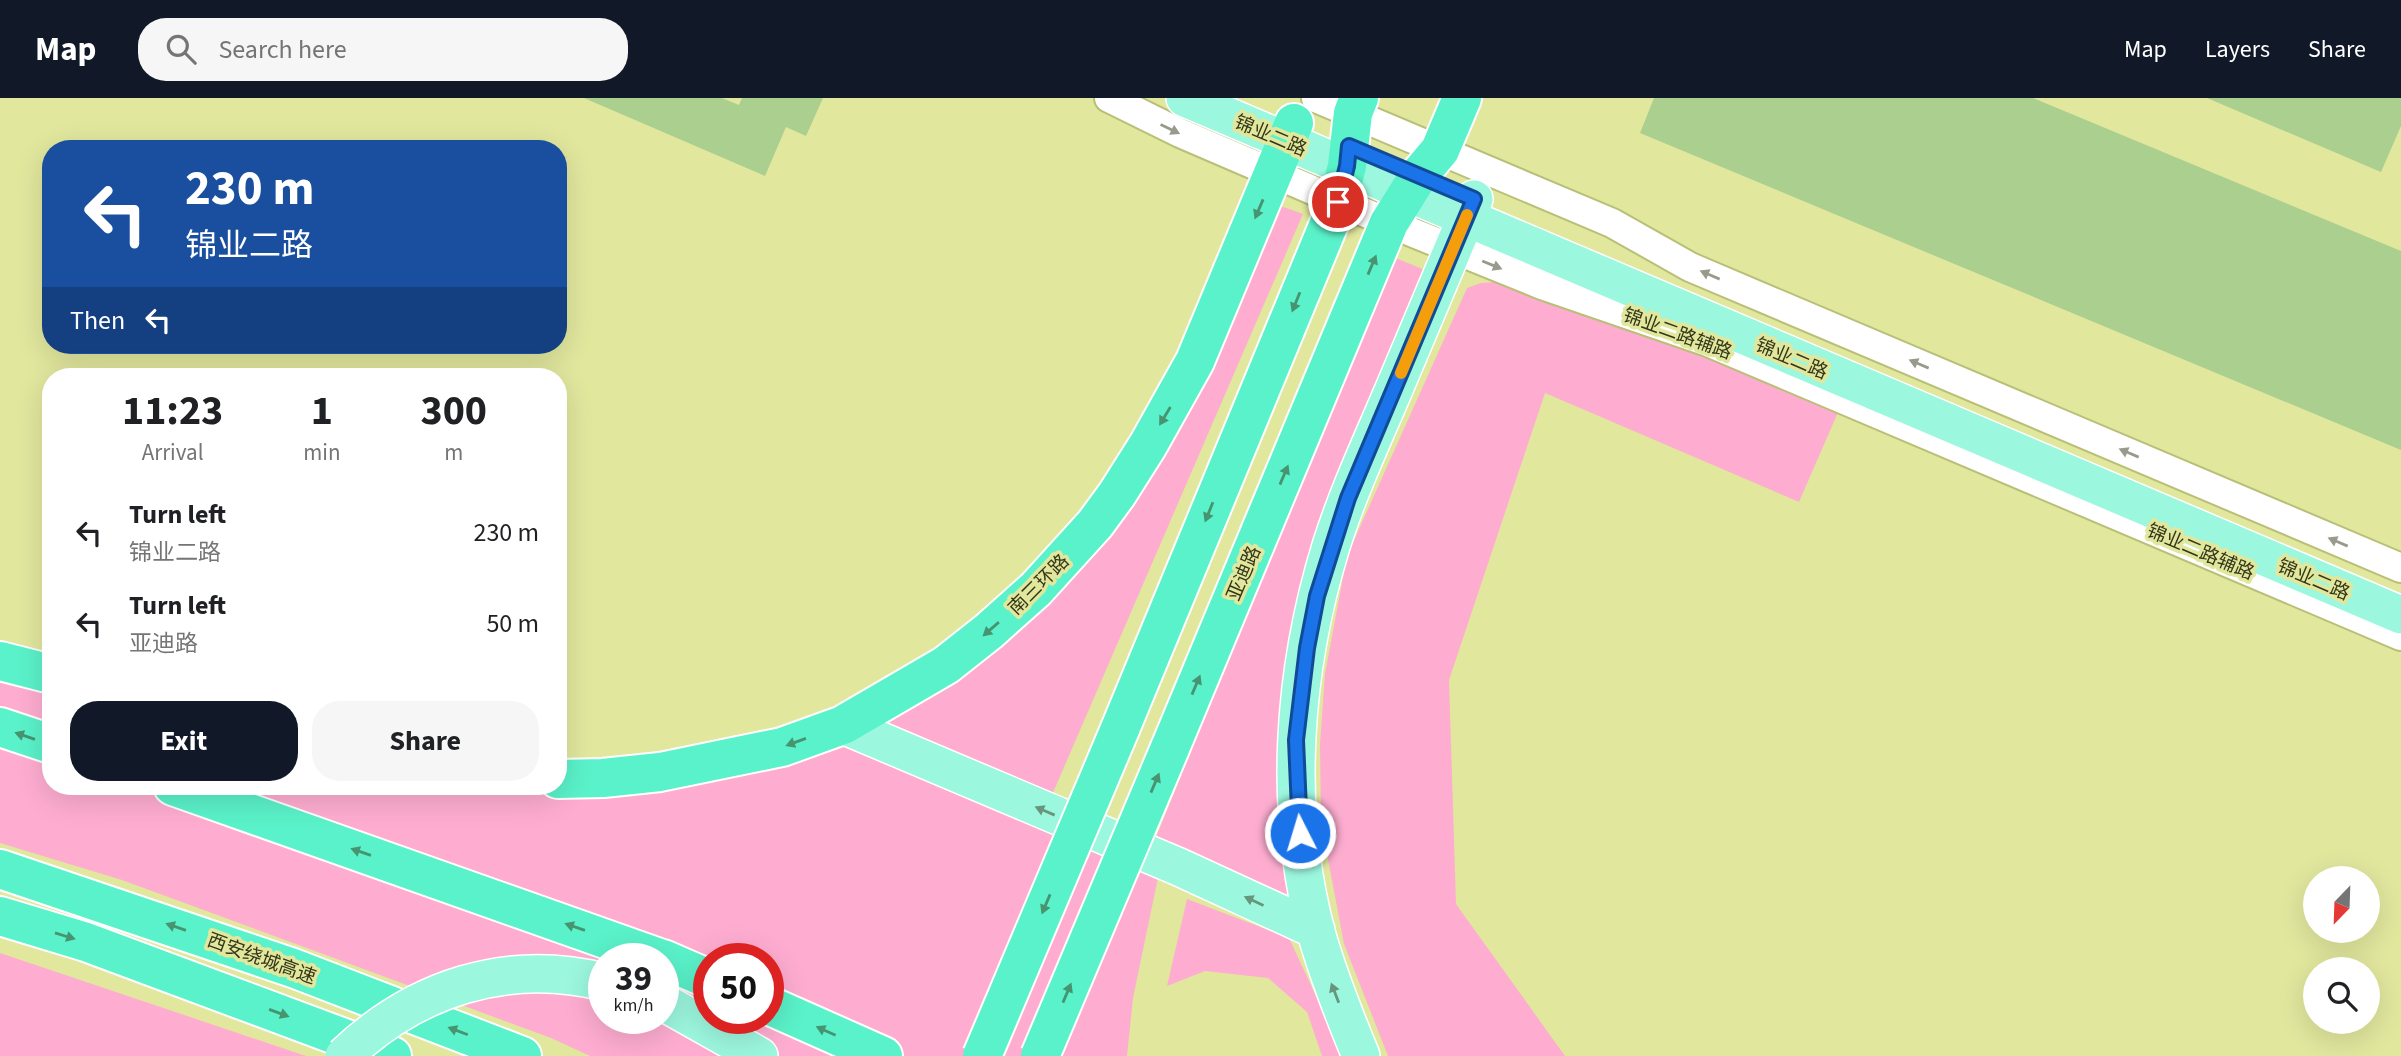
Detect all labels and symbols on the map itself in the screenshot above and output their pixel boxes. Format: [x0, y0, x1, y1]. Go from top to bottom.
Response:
street label: 锦业二路 [1230, 109, 1311, 164]
one-way arrow [1160, 123, 1180, 134]
pin [1308, 172, 1368, 232]
one-way arrow [1253, 199, 1265, 219]
one-way arrow [1367, 255, 1378, 276]
one-way arrow [1482, 260, 1503, 271]
one-way arrow [1700, 269, 1720, 281]
one-way arrow [1290, 292, 1302, 312]
street label: 锦业二路辅路 [1619, 302, 1736, 367]
street label: 锦业二路 [1751, 332, 1832, 387]
one-way arrow [1909, 358, 1930, 369]
one-way arrow [1159, 406, 1171, 425]
one-way arrow [2118, 447, 2139, 458]
one-way arrow [1278, 465, 1290, 485]
one-way arrow [1203, 502, 1214, 523]
street label: 锦业二路辅路 [2143, 518, 2258, 587]
one-way arrow [2327, 536, 2348, 547]
street label: 亚迪路 [1221, 542, 1268, 605]
street label: 南三环路 [1003, 549, 1075, 621]
street label: 锦业二路 [2273, 553, 2354, 608]
one-way arrow [983, 621, 1000, 636]
one-way arrow [1191, 674, 1202, 695]
one-way arrow [15, 730, 36, 741]
one-way arrow [785, 737, 806, 748]
one-way arrow [1150, 773, 1161, 794]
position arrow [1263, 796, 1337, 870]
one-way arrow [1034, 805, 1055, 816]
one-way arrow [350, 846, 371, 857]
north arrow [2303, 866, 2380, 943]
one-way arrow [1040, 894, 1051, 915]
one-way arrow [1244, 895, 1264, 907]
one-way arrow [165, 921, 186, 932]
one-way arrow [565, 921, 586, 932]
street label: 西安绕城高速 [203, 927, 320, 992]
one-way arrow [55, 931, 76, 942]
speed limit sign: 50 [693, 943, 784, 1034]
one-way arrow [1061, 982, 1072, 1003]
one-way arrow [1330, 982, 1341, 1003]
one-way arrow [269, 1008, 290, 1019]
one-way arrow [815, 1025, 836, 1036]
one-way arrow [447, 1026, 468, 1037]

